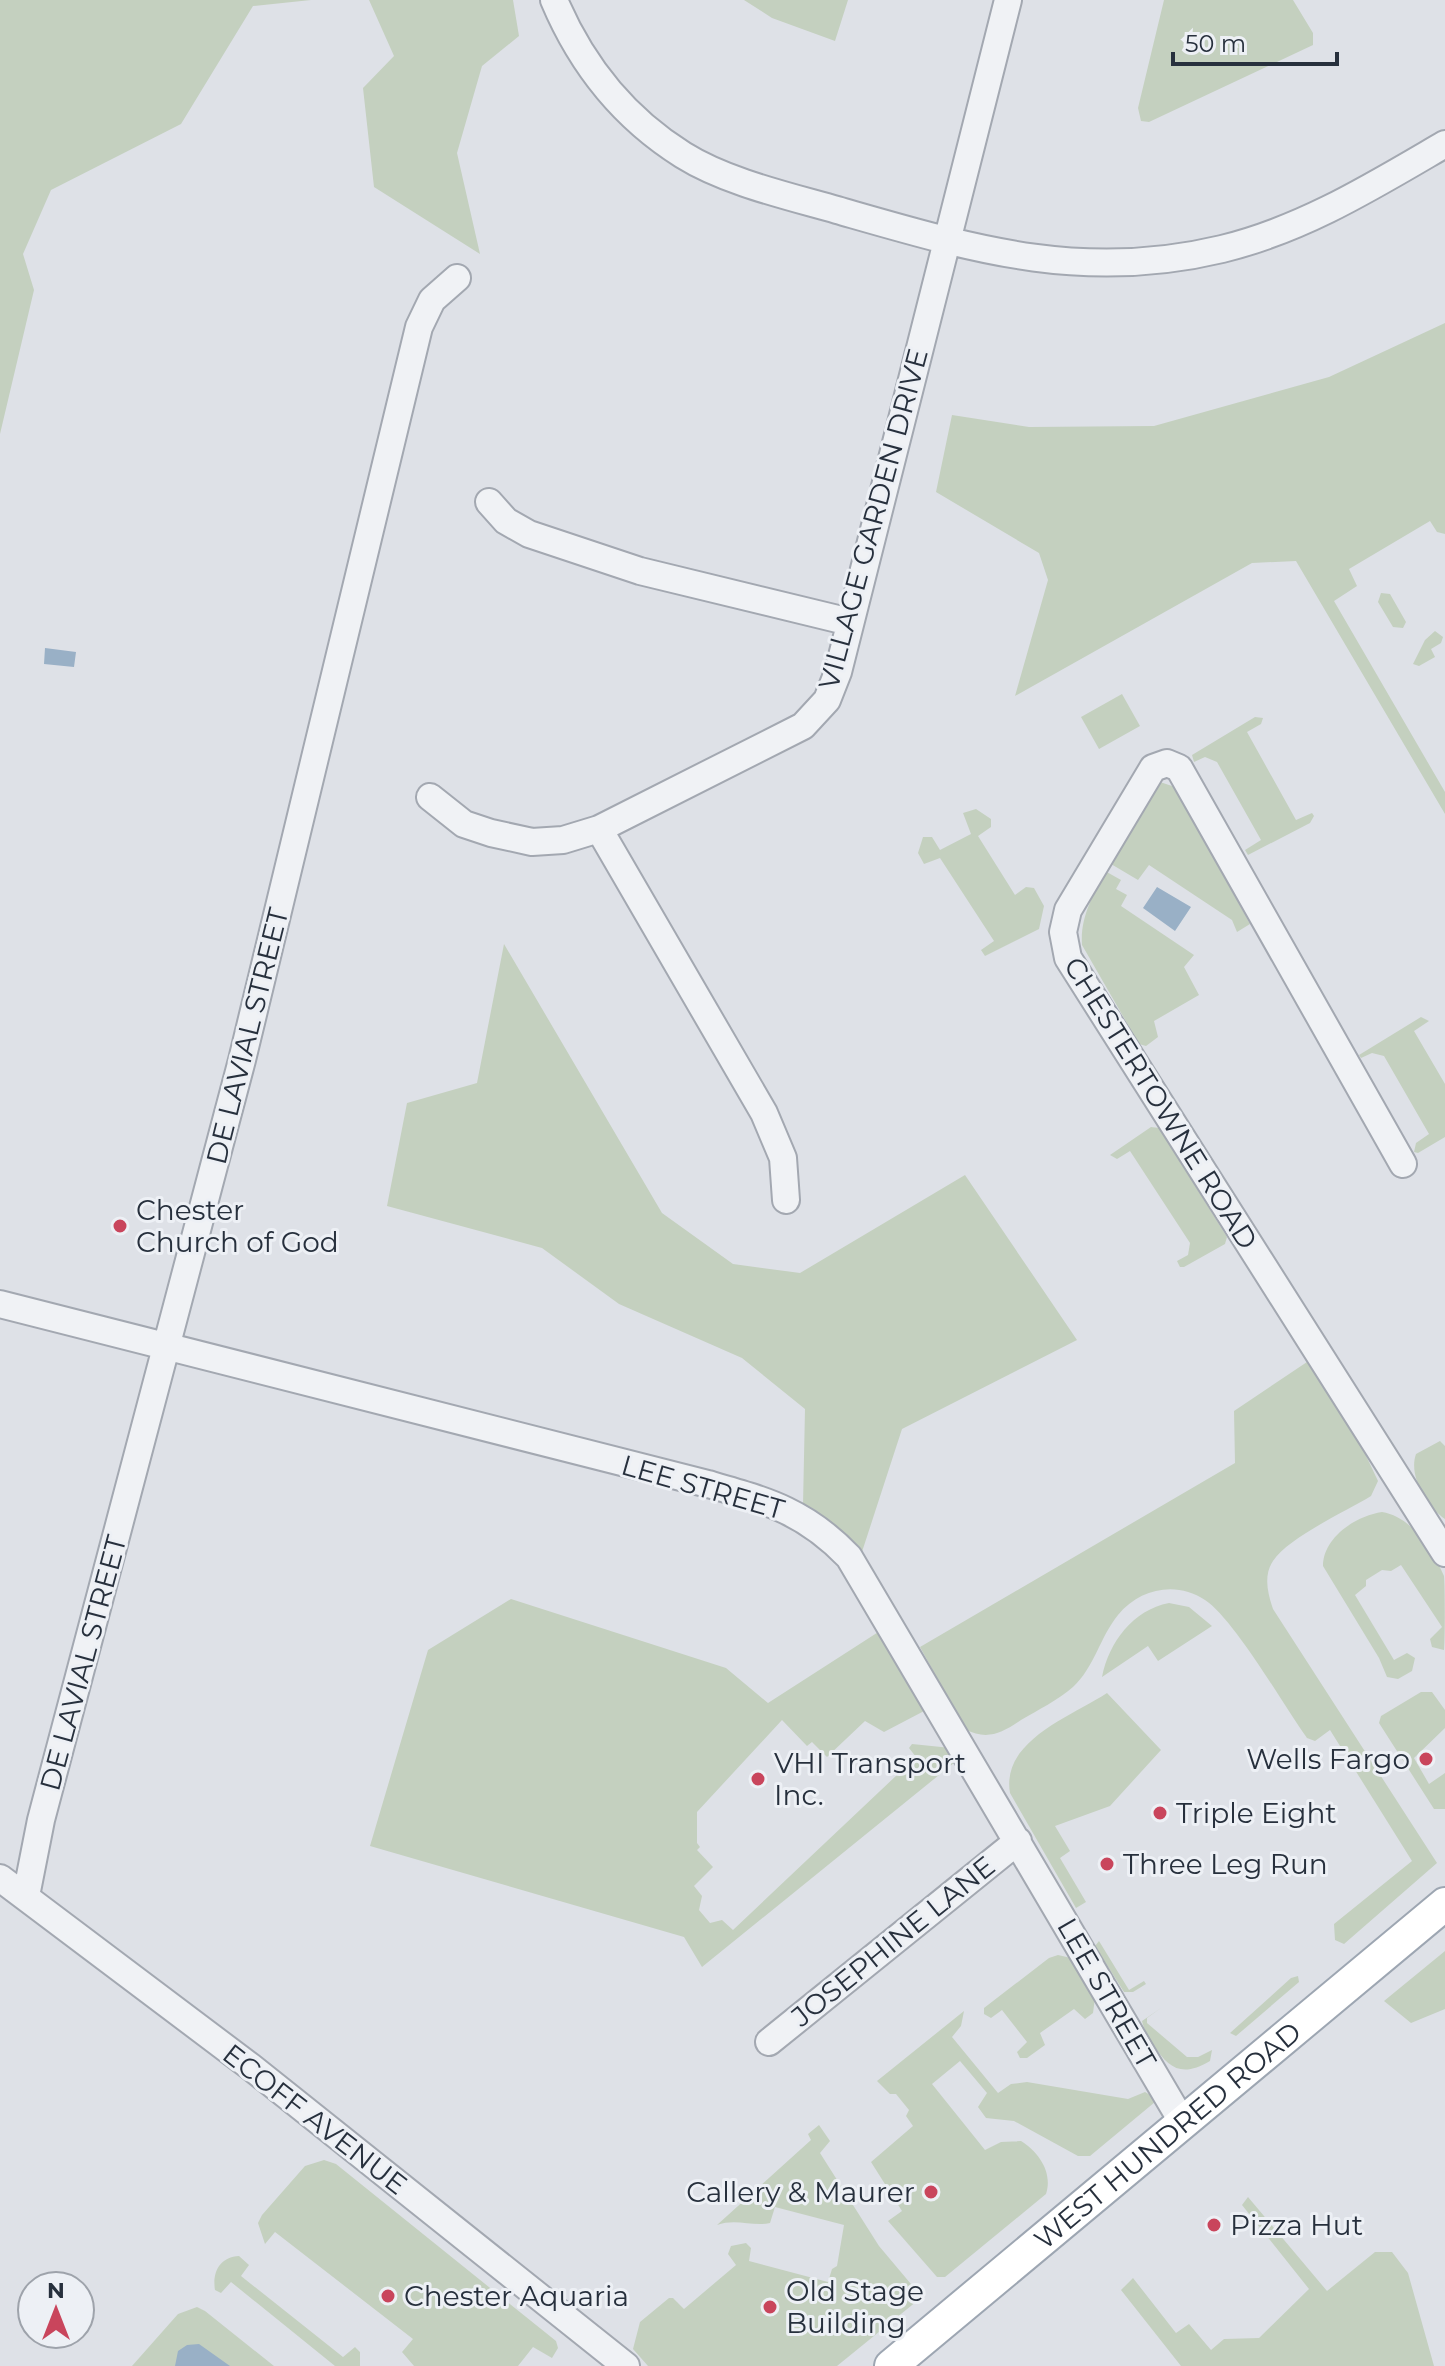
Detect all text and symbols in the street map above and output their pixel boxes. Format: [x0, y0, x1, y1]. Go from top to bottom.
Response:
scale bar [1173, 16, 1337, 66]
text: 50 m [1185, 29, 1246, 58]
street label: VILLAGE GARDEN DRIVE [811, 345, 935, 693]
street label: DE LAVIAL STREET [199, 904, 295, 1168]
street label: CHESTERTOWNE ROAD [1057, 951, 1265, 1255]
place label: Chester Church of God [136, 1193, 339, 1259]
marker: Chester Church of God [111, 1217, 129, 1235]
street label: LEE STREET [618, 1447, 788, 1527]
street label: DE LAVIAL STREET [33, 1532, 133, 1794]
place label: Wells Fargo [1246, 1742, 1410, 1776]
place label: VHI Transport Inc. [774, 1746, 966, 1812]
marker: Wells Fargo [1417, 1750, 1435, 1768]
marker: VHI Transport Inc. [749, 1770, 767, 1788]
place label: Triple Eight [1176, 1796, 1337, 1830]
marker: Triple Eight [1151, 1804, 1169, 1822]
place label: Three Leg Run [1123, 1847, 1328, 1881]
street label: JOSEPHINE LANE [784, 1849, 1001, 2034]
marker: Three Leg Run [1098, 1855, 1116, 1873]
street label: LEE STREET [1050, 1912, 1164, 2074]
street label: WEST HUNDRED ROAD [1027, 2015, 1308, 2256]
street label: ECOFF AVENUE [216, 2037, 414, 2201]
place label: Callery & Maurer [686, 2175, 915, 2209]
marker: Callery & Maurer [922, 2183, 940, 2201]
place label: Pizza Hut [1230, 2208, 1363, 2242]
marker: Pizza Hut [1205, 2216, 1223, 2234]
north arrow [16, 2270, 96, 2350]
place label: Old Stage Building [786, 2274, 924, 2340]
text: N [47, 2277, 65, 2304]
place label: Chester Aquaria [404, 2279, 629, 2313]
marker: Chester Aquaria [379, 2287, 397, 2305]
marker: Old Stage Building [761, 2298, 779, 2316]

